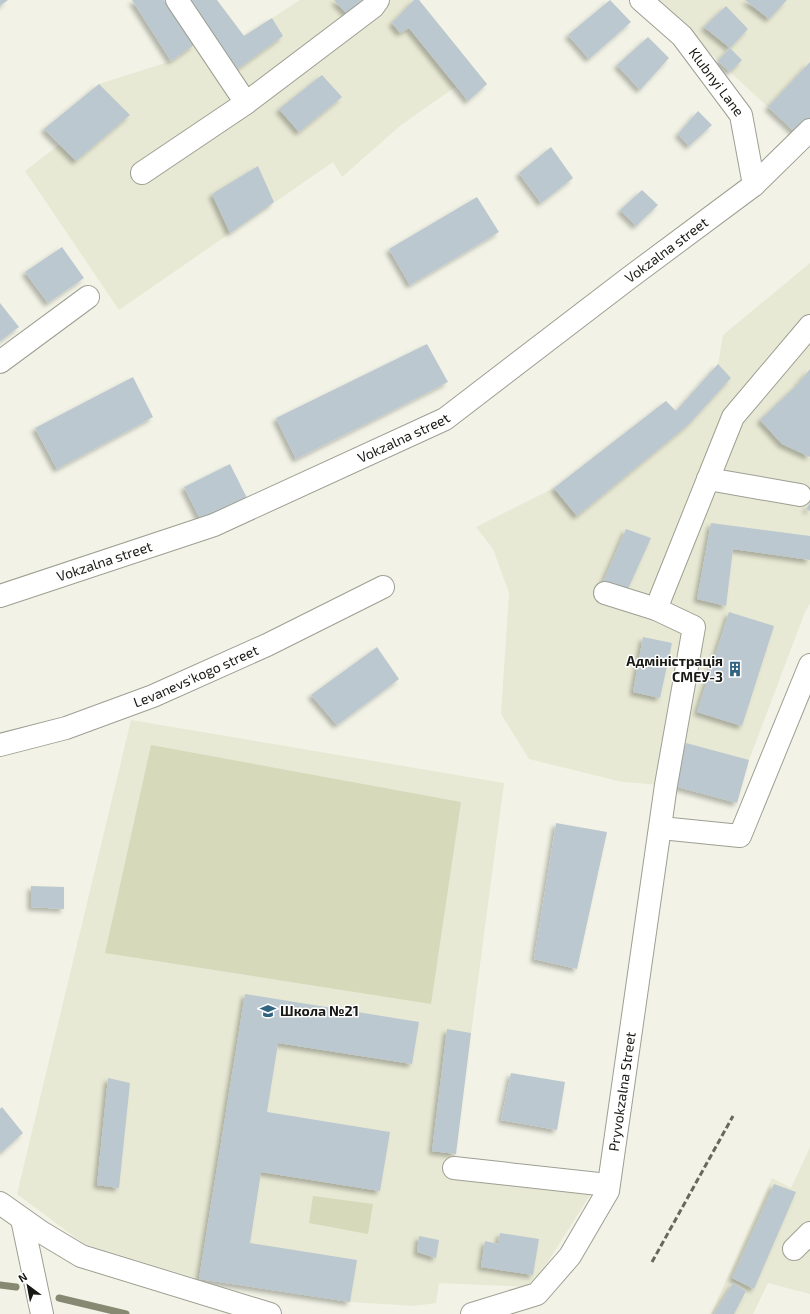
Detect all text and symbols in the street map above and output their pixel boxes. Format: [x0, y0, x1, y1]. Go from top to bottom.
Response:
street label: Klubnyi Lane [686, 44, 748, 119]
street label: Vokzalna street [621, 213, 711, 286]
street label: Vokzalna street [355, 409, 453, 466]
street label: Vokzalna street [54, 537, 154, 585]
street label: Levanevs'kogo street [131, 641, 261, 711]
place label: Адміністрація СМЕУ-3 [626, 652, 723, 685]
building icon: Адміністрація СМЕУ-3 [726, 660, 744, 678]
school or university icon: Школа №21 [259, 1002, 277, 1020]
place label: Школа №21 [280, 1002, 359, 1019]
street label: Pryvokzalna Street [605, 1031, 639, 1152]
north arrow [8, 1266, 48, 1306]
text: N [16, 1269, 29, 1285]

